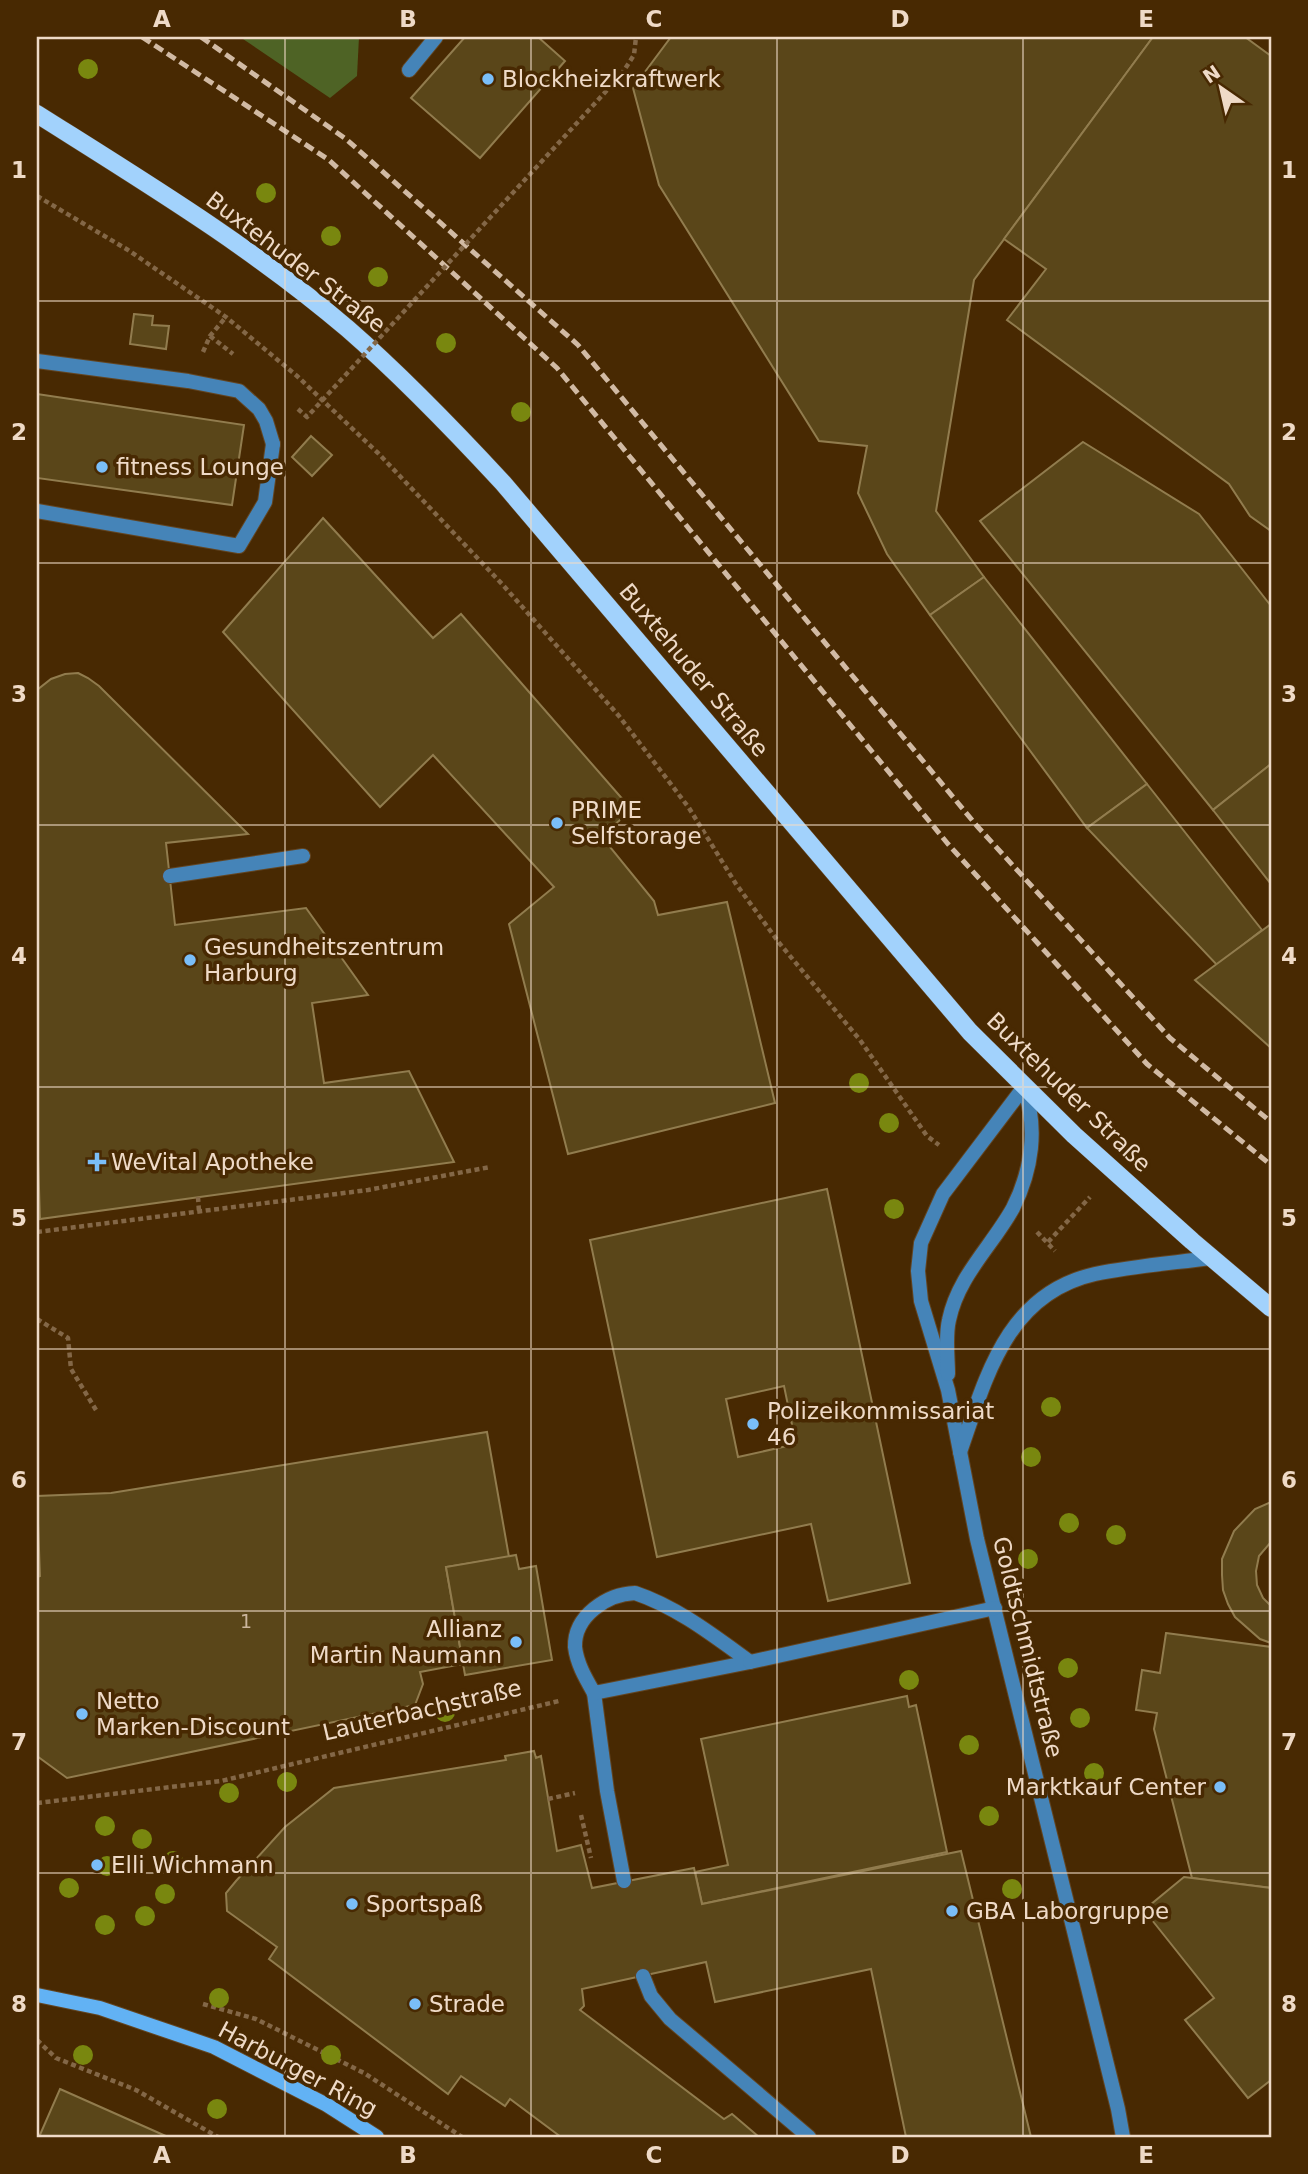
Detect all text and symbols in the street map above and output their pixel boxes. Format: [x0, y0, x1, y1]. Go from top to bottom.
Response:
text: A [153, 6, 171, 32]
text: B [399, 6, 417, 32]
text: C [646, 6, 662, 32]
text: D [890, 6, 910, 32]
text: E [1138, 6, 1154, 32]
north arrow [1186, 52, 1256, 122]
text: N [1199, 60, 1224, 87]
place label: Blockheizkraftwerk [502, 66, 721, 92]
marker: Blockheizkraftwerk [480, 71, 496, 87]
text: 1 [11, 157, 27, 183]
text: 1 [1281, 157, 1297, 183]
street label: Buxtehuder Straße [201, 186, 391, 338]
text: 2 [11, 419, 27, 445]
text: 2 [1281, 419, 1297, 445]
place label: fitness Lounge [116, 454, 284, 480]
marker: fitness Lounge [94, 459, 110, 475]
street label: Buxtehuder Straße [614, 578, 774, 762]
text: 3 [11, 681, 27, 707]
text: 3 [1281, 681, 1297, 707]
place label: PRIME Selfstorage [571, 797, 702, 849]
marker: PRIME Selfstorage [549, 815, 565, 831]
place label: Gesundheitszentrum Harburg [204, 934, 444, 986]
text: 4 [11, 943, 27, 969]
text: 4 [1281, 943, 1297, 969]
marker: Gesundheitszentrum Harburg [182, 952, 198, 968]
street label: Buxtehuder Straße [982, 1007, 1156, 1177]
place label: WeVital Apotheke [111, 1149, 314, 1175]
marker: WeVital Apotheke [89, 1154, 105, 1170]
text: 5 [11, 1205, 27, 1231]
text: 5 [1281, 1205, 1297, 1231]
place label: Polizeikommissariat 46 [767, 1398, 994, 1450]
marker: Polizeikommissariat 46 [745, 1416, 761, 1432]
text: 6 [11, 1467, 27, 1493]
text: 6 [1281, 1467, 1297, 1493]
street label: Goldtschmidtstraße [988, 1534, 1068, 1760]
house number: 1 [240, 1610, 252, 1632]
place label: Allianz Martin Naumann [310, 1616, 502, 1668]
marker: Allianz Martin Naumann [508, 1634, 524, 1650]
street label: Lauterbachstraße [320, 1674, 524, 1746]
place label: Netto Marken-Discount [96, 1688, 290, 1740]
marker: Netto Marken-Discount [74, 1706, 90, 1722]
text: 7 [11, 1729, 27, 1755]
text: 7 [1281, 1729, 1297, 1755]
place label: Marktkauf Center [1006, 1774, 1207, 1800]
marker: Marktkauf Center [1212, 1779, 1228, 1795]
place label: Elli Wichmann [111, 1852, 274, 1878]
marker: Elli Wichmann [89, 1857, 105, 1873]
place label: Sportspaß [366, 1891, 483, 1917]
marker: Sportspaß [344, 1896, 360, 1912]
place label: GBA Laborgruppe [966, 1898, 1169, 1924]
marker: GBA Laborgruppe [944, 1903, 960, 1919]
text: 8 [11, 1991, 27, 2017]
place label: Strade [429, 1991, 505, 2017]
text: 8 [1281, 1991, 1297, 2017]
marker: Strade [407, 1996, 423, 2012]
street label: Harburger Ring [214, 2016, 382, 2122]
text: A [153, 2142, 171, 2168]
text: B [399, 2142, 417, 2168]
text: C [646, 2142, 662, 2168]
text: D [890, 2142, 910, 2168]
text: E [1138, 2142, 1154, 2168]

